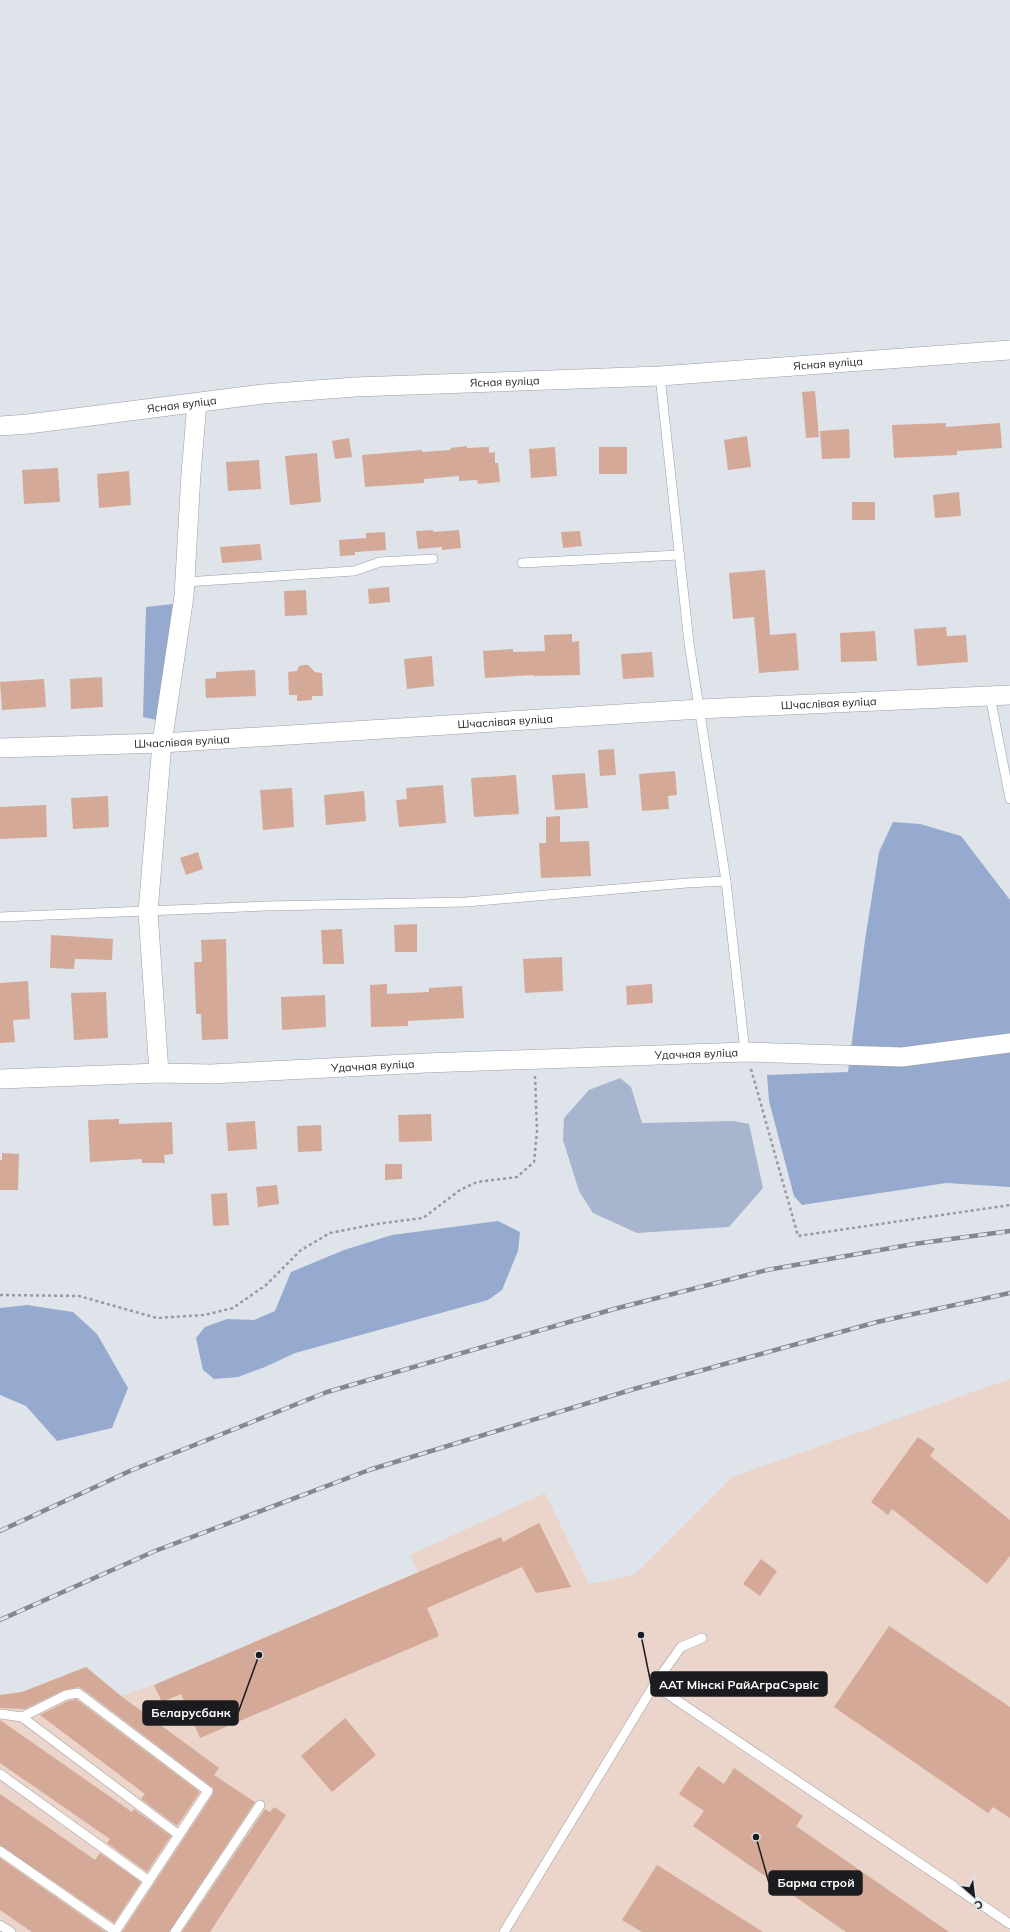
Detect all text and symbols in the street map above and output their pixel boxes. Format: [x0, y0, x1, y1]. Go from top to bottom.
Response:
street label: Ясная вуліца [793, 354, 863, 373]
street label: Ясная вуліца [470, 373, 540, 390]
street label: Ясная вуліца [146, 393, 217, 416]
street label: Шчаслівая вуліца [781, 694, 877, 712]
street label: Шчаслівая вуліца [457, 711, 553, 731]
street label: Шчаслівая вуліца [134, 732, 230, 751]
street label: Удачная вуліца [653, 1045, 738, 1062]
street label: Удачная вуліца [330, 1057, 415, 1075]
callout: ААТ Мінскі РайАграСэрвіс [651, 1672, 827, 1696]
text: ААТ Мінскі РайАграСэрвіс [659, 1677, 819, 1692]
callout: Беларусбанк [143, 1701, 238, 1725]
text: Беларусбанк [151, 1705, 231, 1720]
callout: Барма строй [769, 1871, 862, 1895]
text: Барма строй [777, 1875, 855, 1890]
north arrow [954, 1876, 994, 1916]
text: С [972, 1897, 985, 1913]

